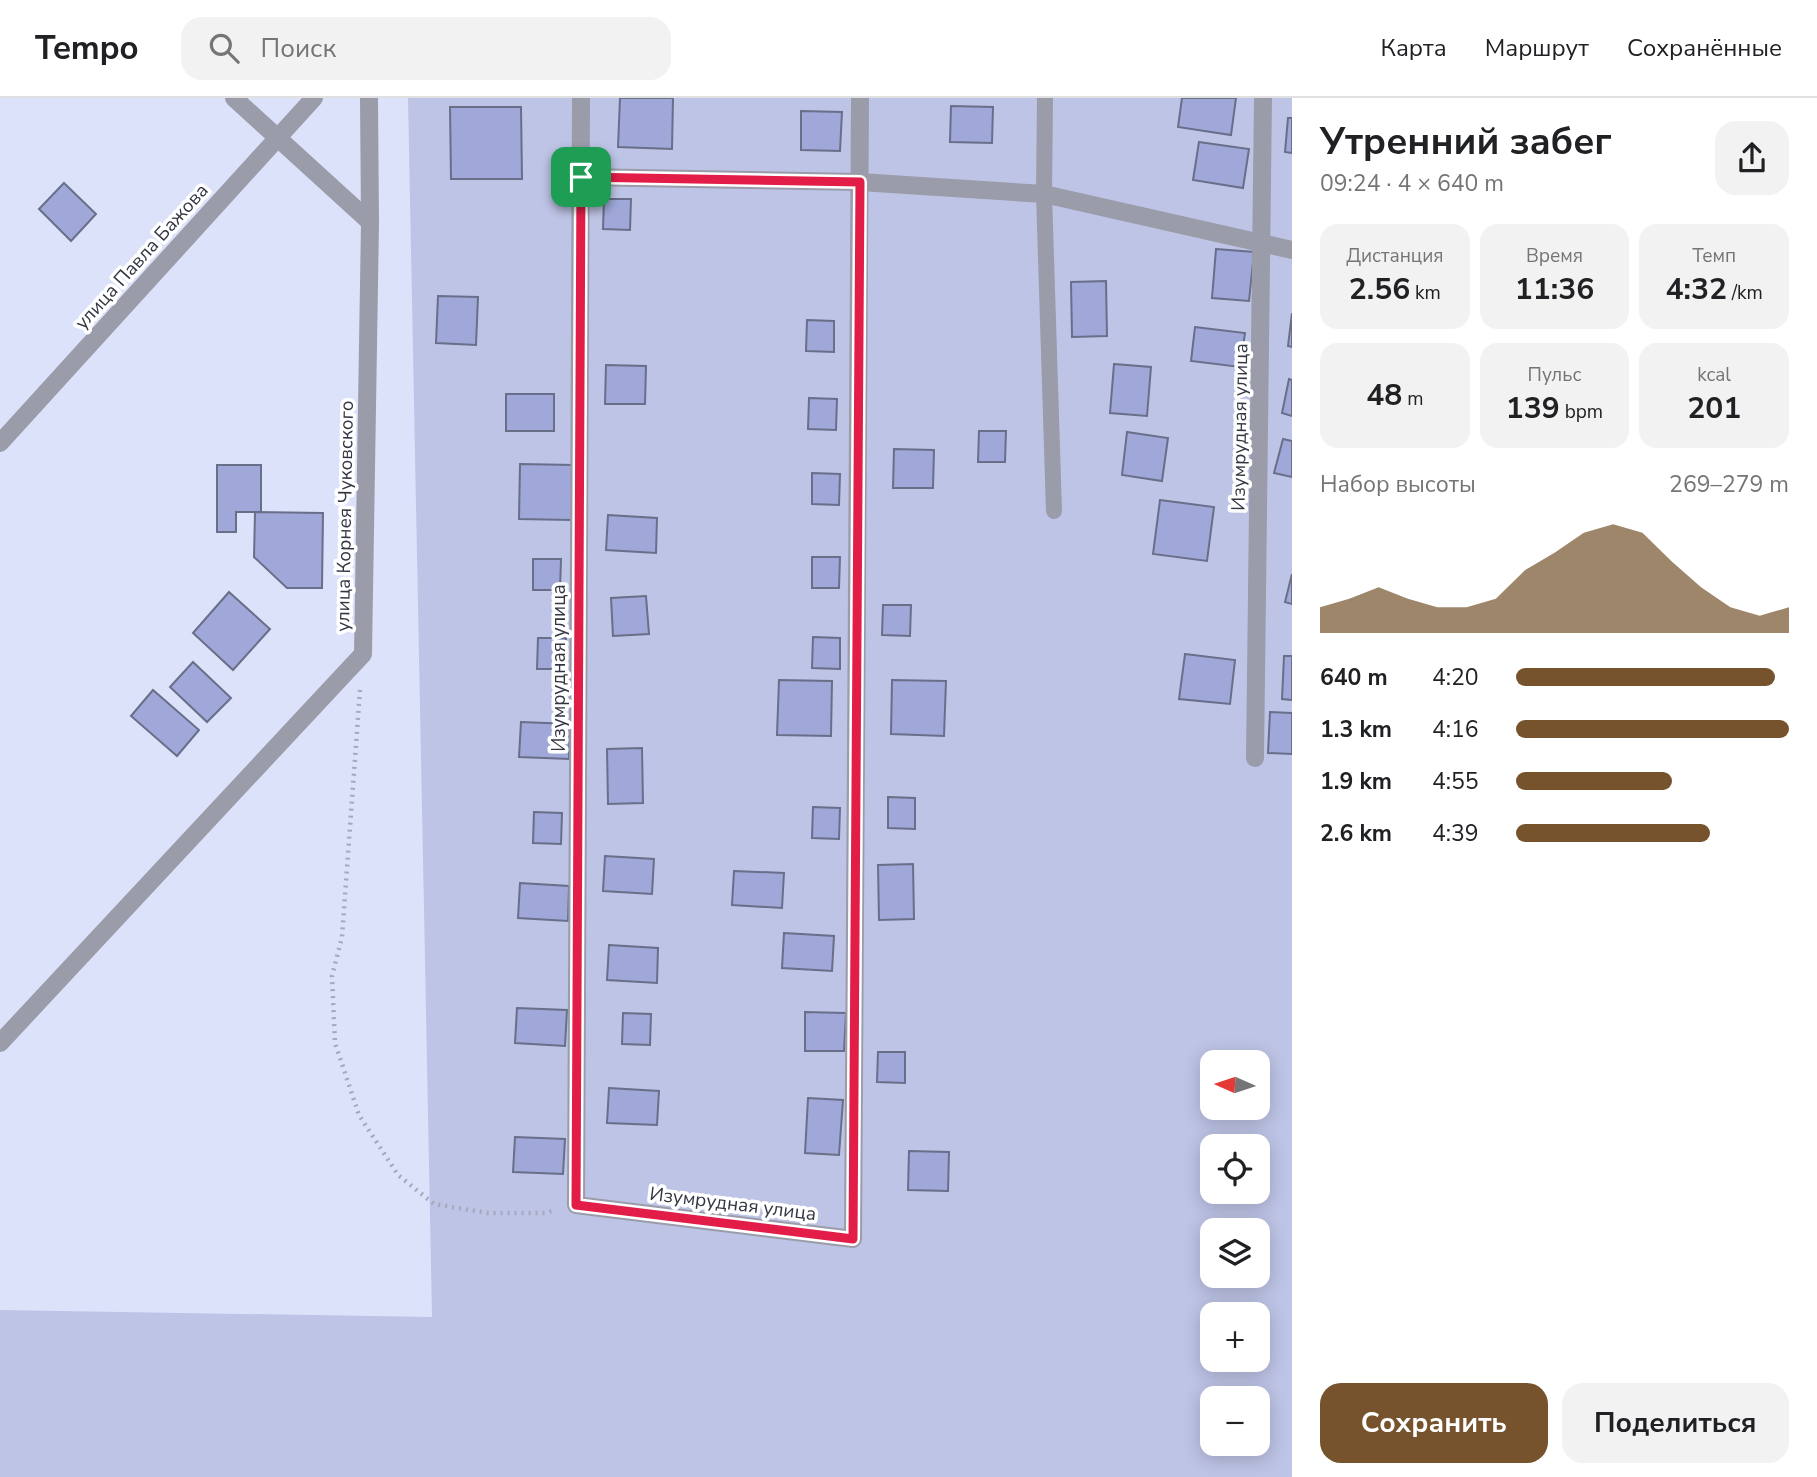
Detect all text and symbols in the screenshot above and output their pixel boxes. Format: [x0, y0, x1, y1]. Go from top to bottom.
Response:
search box [181, 17, 671, 80]
text: Tempo [35, 26, 139, 71]
icon: search [205, 29, 243, 67]
text: Поиск [261, 31, 336, 66]
text: Карта [1381, 32, 1447, 64]
text: Маршрут [1485, 32, 1589, 64]
text: Сохранённые [1627, 32, 1782, 64]
text: Утренний забег [1320, 116, 1612, 167]
button: share [1715, 121, 1789, 195]
pin [551, 147, 611, 207]
icon: arrive [562, 158, 600, 196]
text: 09:24 · 4 × 640 m [1320, 168, 1504, 199]
street label: улица Павла Бажова [69, 178, 214, 335]
text: Дистанция [1346, 243, 1444, 269]
text: Время [1526, 243, 1583, 269]
text: Темп [1692, 243, 1736, 269]
text: 2.56 [1349, 269, 1410, 310]
text: 11:36 [1515, 269, 1594, 310]
text: 4:32 [1665, 269, 1727, 310]
text: km [1410, 280, 1441, 306]
text: /km [1727, 280, 1763, 306]
street label: Изумрудная улица [1226, 343, 1254, 511]
text: Пульс [1528, 362, 1581, 388]
text: kcal [1697, 362, 1731, 388]
text: 48 [1366, 375, 1402, 416]
text: m [1402, 386, 1423, 412]
text: 139 [1506, 388, 1560, 429]
text: 201 [1687, 388, 1741, 429]
text: bpm [1560, 399, 1603, 425]
street label: улица Корнея Чуковского [330, 400, 360, 632]
text: Набор высоты [1320, 469, 1476, 500]
text: 269–279 m [1669, 469, 1789, 500]
street label: Изумрудная улица [546, 584, 572, 752]
text: 640 m [1320, 662, 1388, 693]
text: 4:20 [1432, 662, 1479, 693]
text: 1.3 km [1320, 714, 1392, 745]
text: 4:16 [1432, 714, 1479, 745]
text: 1.9 km [1320, 766, 1392, 797]
text: 4:55 [1432, 766, 1479, 797]
text: 2.6 km [1320, 818, 1392, 849]
text: 4:39 [1432, 818, 1479, 849]
north arrow [1200, 1050, 1270, 1120]
map controls [1200, 1050, 1270, 1456]
button: locate [1200, 1134, 1270, 1204]
street label: Изумрудная улица [648, 1181, 818, 1227]
button: layers [1200, 1218, 1270, 1288]
button: + [1200, 1302, 1270, 1372]
button: Сохранить [1320, 1383, 1548, 1463]
button: Поделиться [1562, 1383, 1789, 1463]
button: − [1200, 1386, 1270, 1456]

